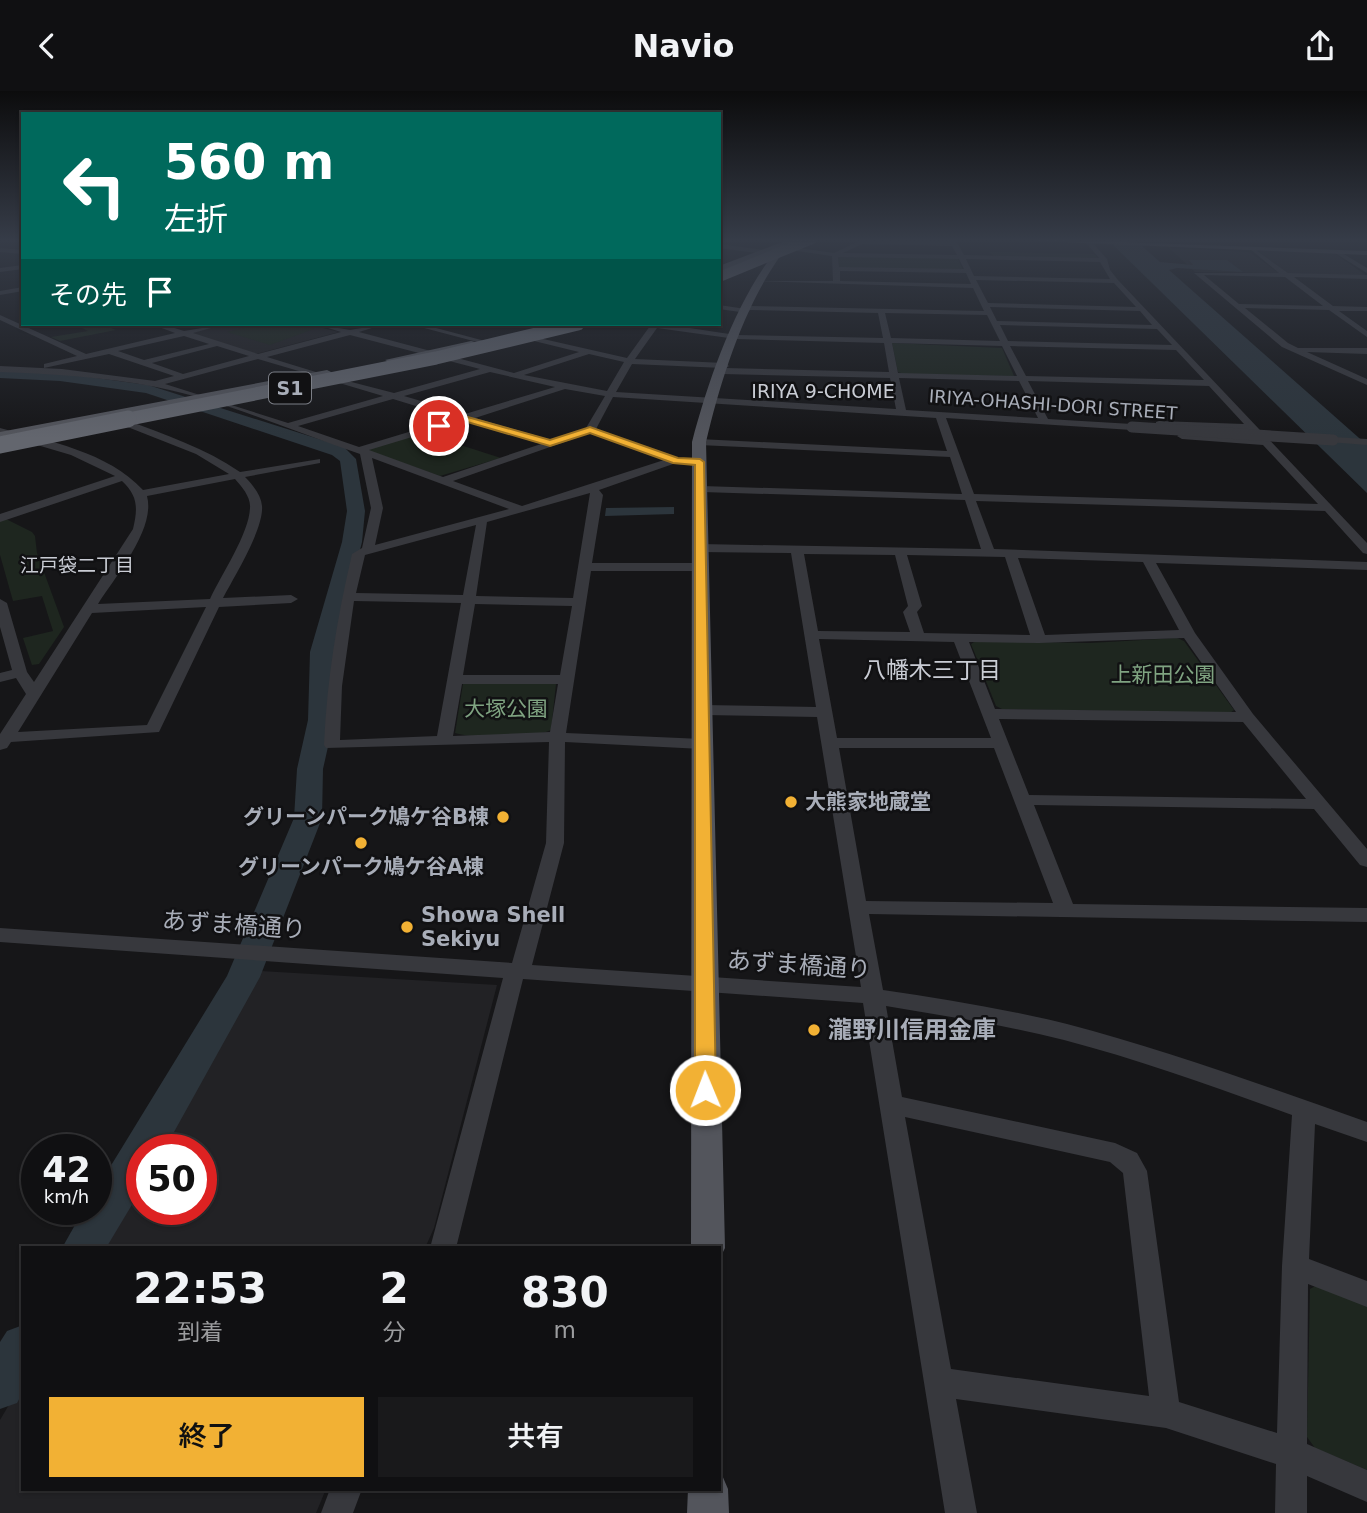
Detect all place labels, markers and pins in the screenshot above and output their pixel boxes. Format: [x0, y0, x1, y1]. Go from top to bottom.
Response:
pin [409, 396, 469, 456]
place label: 大熊家地蔵堂 [805, 790, 931, 814]
marker: 大熊家地蔵堂 [783, 794, 799, 810]
place label: グリーンパーク鳩ケ谷B棟 [243, 805, 489, 829]
marker: グリーンパーク鳩ケ谷B棟 [495, 809, 511, 825]
marker: グリーンパーク鳩ケ谷A棟 [353, 835, 369, 851]
place label: グリーンパーク鳩ケ谷A棟 [238, 855, 484, 879]
place label: Showa Shell Sekiyu [421, 903, 565, 951]
marker: Showa Shell Sekiyu [399, 919, 415, 935]
place label: 瀧野川信用金庫 [828, 1016, 996, 1044]
marker: 瀧野川信用金庫 [806, 1022, 822, 1038]

